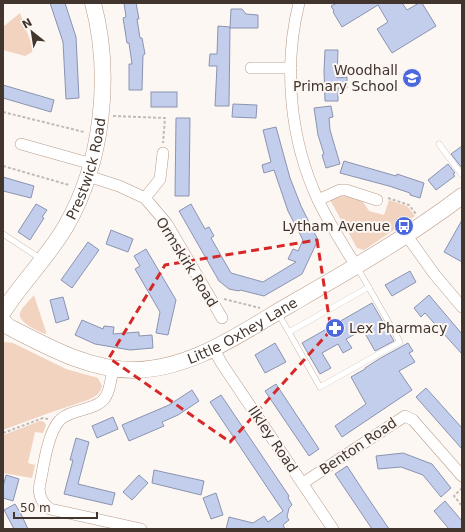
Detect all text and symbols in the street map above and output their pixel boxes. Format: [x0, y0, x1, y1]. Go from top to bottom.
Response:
north arrow [12, 12, 52, 52]
text: N [20, 16, 34, 32]
place label: Woodhall Primary School [293, 62, 398, 94]
school or university icon: Woodhall Primary School [401, 67, 423, 89]
street label: Prestwick Road [63, 117, 108, 222]
street label: Ormskirk Road [153, 214, 221, 310]
bus stop icon: Lytham Avenue [393, 215, 415, 237]
place label: Lytham Avenue [282, 218, 390, 234]
street label: Little Oxhey Lane [185, 294, 300, 367]
pharmacy icon: Lex Pharmacy [324, 317, 346, 339]
place label: Lex Pharmacy [349, 320, 447, 336]
street label: Ilkley Road [245, 403, 301, 475]
street label: Benton Road [316, 414, 400, 478]
scale bar [14, 494, 97, 520]
text: 50 m [20, 501, 51, 515]

